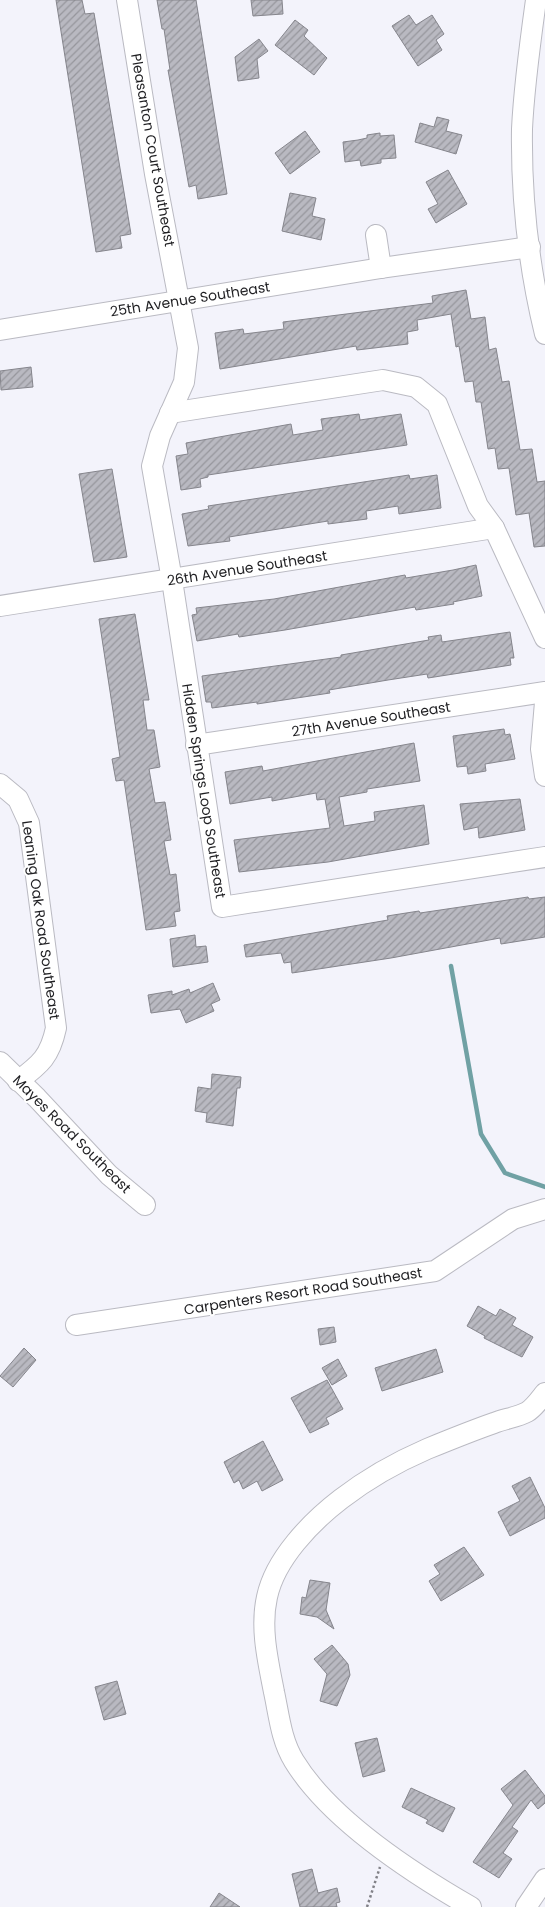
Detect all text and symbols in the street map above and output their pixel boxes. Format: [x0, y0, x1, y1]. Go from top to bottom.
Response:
street label: Pleasanton Court Southeast [126, 52, 180, 248]
street label: 25th Avenue Southeast [109, 276, 271, 322]
street label: 26th Avenue Southeast [166, 545, 328, 591]
street label: Hidden Springs Loop Southeast [177, 682, 231, 900]
street label: 27th Avenue Southeast [290, 697, 452, 741]
street label: Leaning Oak Road Southeast [17, 819, 65, 1021]
street label: Mayes Road Southeast [8, 1070, 136, 1198]
street label: Carpenters Resort Road Southeast [182, 1262, 424, 1320]

